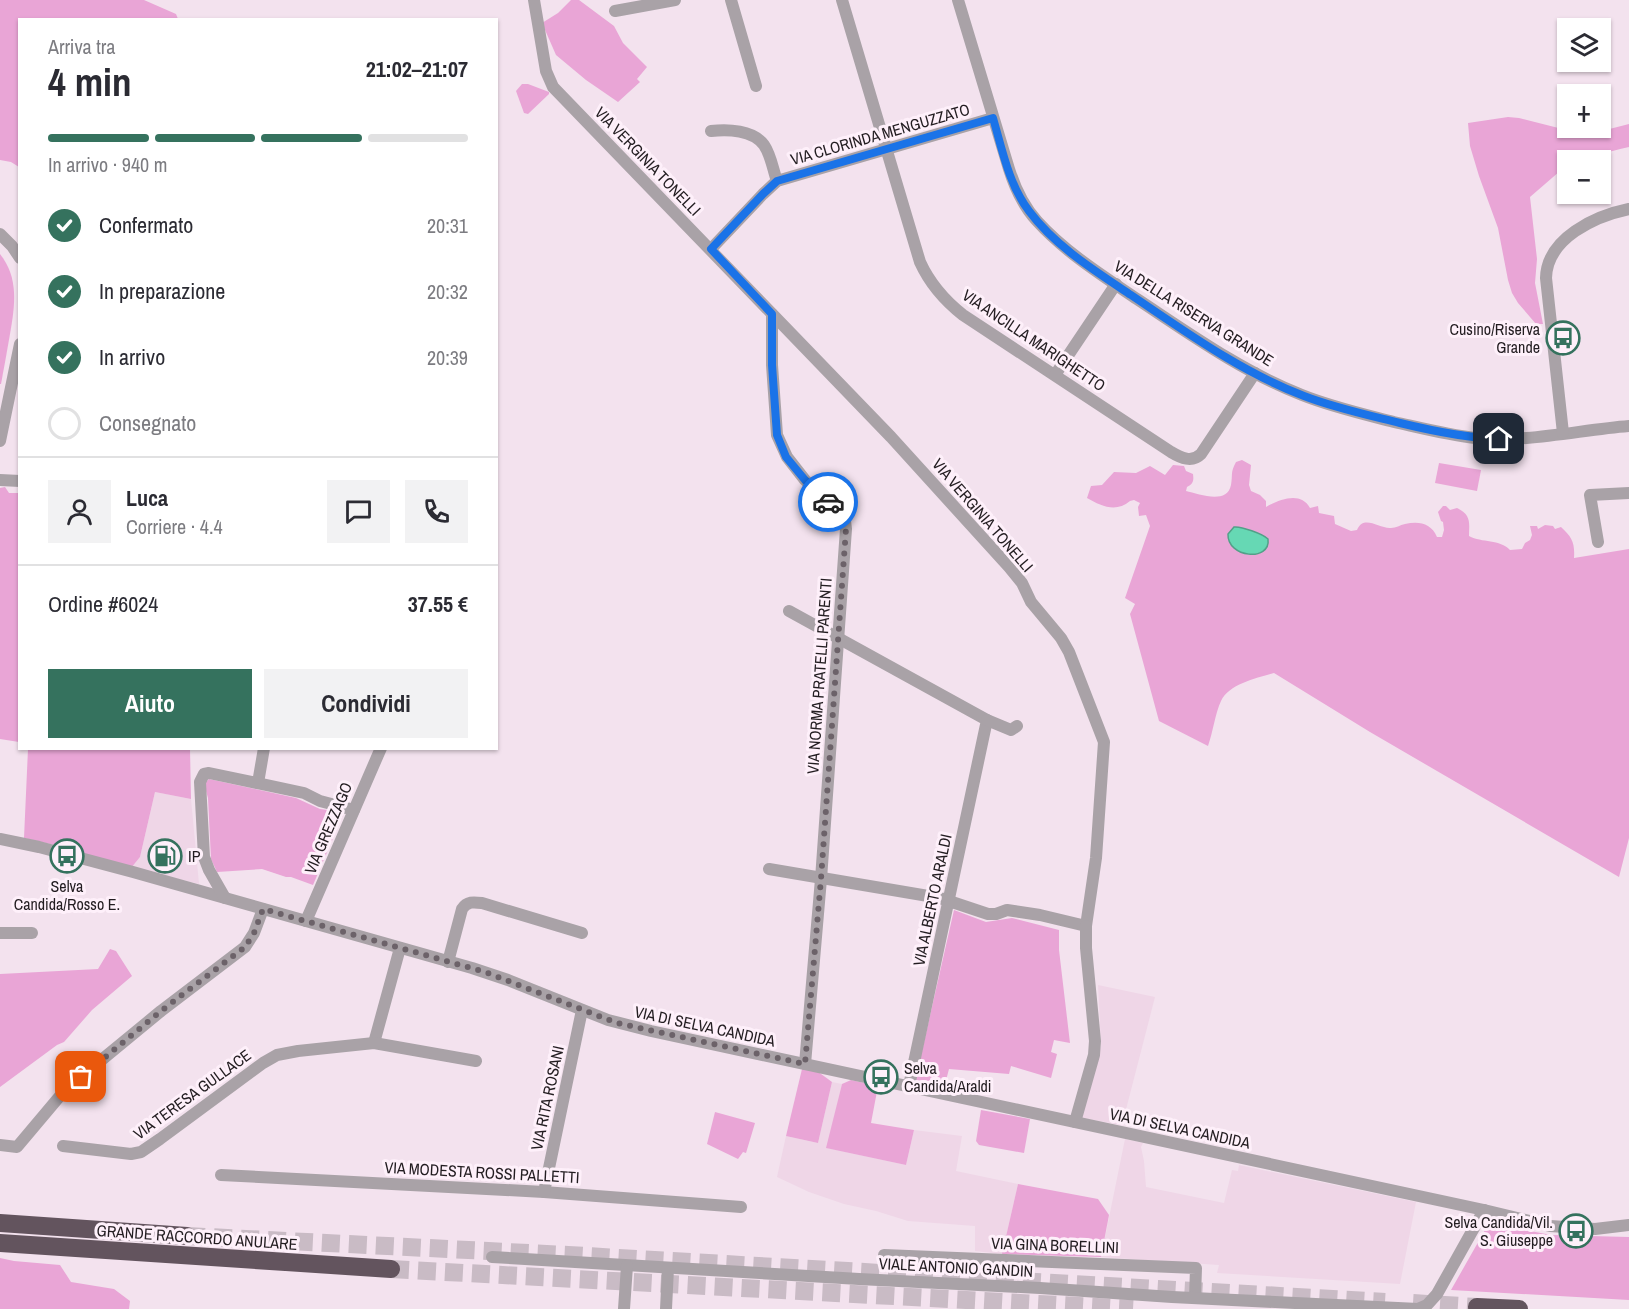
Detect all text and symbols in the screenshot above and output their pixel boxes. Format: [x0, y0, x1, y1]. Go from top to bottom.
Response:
map controls [1557, 18, 1611, 204]
button: layers [1557, 18, 1611, 72]
text: Arriva tra [48, 33, 115, 60]
text: 21:02–21:07 [366, 54, 468, 84]
text: 4 min [48, 56, 132, 108]
button: + [1557, 84, 1611, 138]
street label: VIA CLORINDA MENGUZZATO [788, 98, 972, 170]
street label: VIA VERGINIA TONELLI [590, 102, 706, 220]
button: − [1557, 150, 1611, 204]
text: In arrivo · 940 m [48, 151, 167, 178]
icon: check [48, 209, 81, 242]
text: Confermato [99, 210, 193, 240]
text: 20:31 [427, 212, 468, 239]
street label: VIA DELLA RISERVA GRANDE [1110, 255, 1278, 371]
icon: check [48, 275, 81, 308]
text: In preparazione [99, 276, 225, 306]
text: 20:32 [427, 278, 468, 305]
street label: VIA ANCILLA MARIGHETTO [958, 284, 1110, 396]
place label: Cusino/Riserva Grande [1450, 318, 1541, 358]
bus stop icon: Cusino/Riserva Grande [1545, 320, 1581, 356]
icon: check [48, 341, 81, 374]
text: In arrivo [99, 342, 165, 372]
text: 20:39 [427, 344, 468, 371]
text: Consegnato [99, 408, 196, 438]
pin [1473, 413, 1524, 464]
icon: home [1482, 422, 1515, 455]
street label: VIA VERGINIA TONELLI [927, 453, 1039, 577]
courier [798, 472, 858, 532]
button: person [48, 480, 111, 543]
button: chat [327, 480, 390, 543]
button: phone [405, 480, 468, 543]
text: Luca [126, 483, 168, 513]
icon: car [812, 486, 845, 519]
text: Corriere · 4.4 [126, 513, 223, 540]
street label: VIA NORMA PRATELLI PARENTI [801, 577, 837, 775]
text: Ordine #6024 [48, 589, 158, 619]
text: 37.55 € [408, 589, 468, 619]
button: Aiuto [48, 669, 252, 738]
button: Condividi [264, 669, 468, 738]
street label: VIA GREZZAGO [299, 779, 357, 877]
street label: VIA ALBERTO ARALDI [907, 832, 957, 968]
bus stop icon: Selva Candida/Rosso E. [49, 838, 85, 874]
fuel station icon: IP [147, 838, 183, 874]
place label: IP [188, 845, 201, 867]
place label: Selva Candida/Rosso E. [14, 875, 120, 915]
street label: VIA DI SELVA CANDIDA [633, 1000, 778, 1052]
street label: VIA TERESA GULLACE [129, 1044, 255, 1144]
street label: VIA RITA ROSANI [525, 1044, 569, 1152]
pin [55, 1051, 106, 1102]
place label: Selva Candida/Araldi [904, 1057, 992, 1097]
bus stop icon: Selva Candida/Araldi [863, 1059, 899, 1095]
icon: bag [64, 1060, 97, 1093]
street label: VIA DI SELVA CANDIDA [1108, 1102, 1253, 1154]
street label: VIA MODESTA ROSSI PALLETTI [384, 1156, 580, 1188]
place label: Selva Candida/Vil. S. Giuseppe [1445, 1211, 1553, 1251]
bus stop icon: Selva Candida/Vil. S. Giuseppe [1558, 1213, 1594, 1249]
street label: GRANDE RACCORDO ANULARE [96, 1219, 298, 1255]
street label: VIA GINA BORELLINI [991, 1232, 1119, 1258]
street label: VIALE ANTONIO GANDIN [878, 1252, 1034, 1282]

